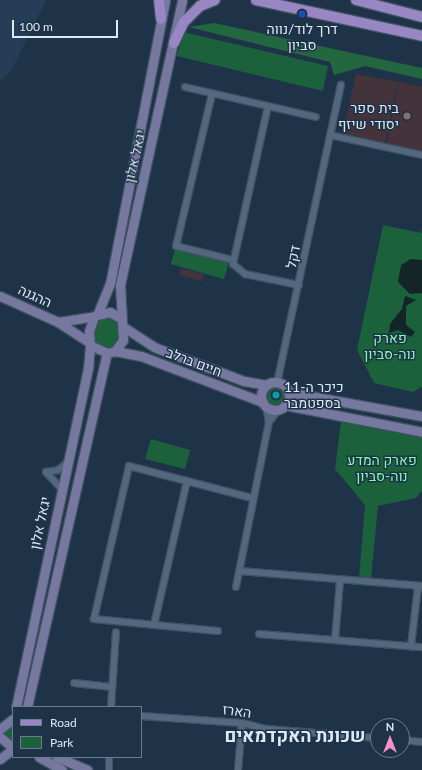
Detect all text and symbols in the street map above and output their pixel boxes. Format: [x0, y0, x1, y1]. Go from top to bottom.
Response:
marker: דרך לוד/נווה סביון [297, 9, 307, 19]
scale bar [14, 12, 120, 38]
text: 100 m [19, 19, 53, 34]
place label: דרך לוד/נווה סביון [266, 21, 338, 54]
place label: בית ספר יסודי שיזף [338, 100, 399, 132]
marker: בית ספר יסודי שיזף [402, 111, 412, 121]
street label: יגאל אלון [121, 128, 149, 184]
street label: דקל [282, 244, 304, 270]
street label: ההגנה [16, 281, 54, 311]
park label: פארק נוה-סביון [364, 330, 416, 362]
street label: חיים ברלב [164, 344, 224, 380]
place label: כיכר ה-11 בספטמבר [284, 379, 343, 412]
marker: כיכר ה-11 בספטמבר [271, 390, 281, 400]
park label: פארק המדע נוה-סביון [347, 452, 417, 484]
street label: יגאל אלון [26, 495, 54, 551]
street label: הארז [221, 701, 253, 721]
legend [12, 706, 142, 758]
text: Road [50, 715, 77, 730]
north arrow [370, 718, 410, 758]
text: N [386, 720, 394, 733]
district label: שכונת האקדמאים [224, 724, 366, 746]
text: Park [50, 735, 73, 750]

